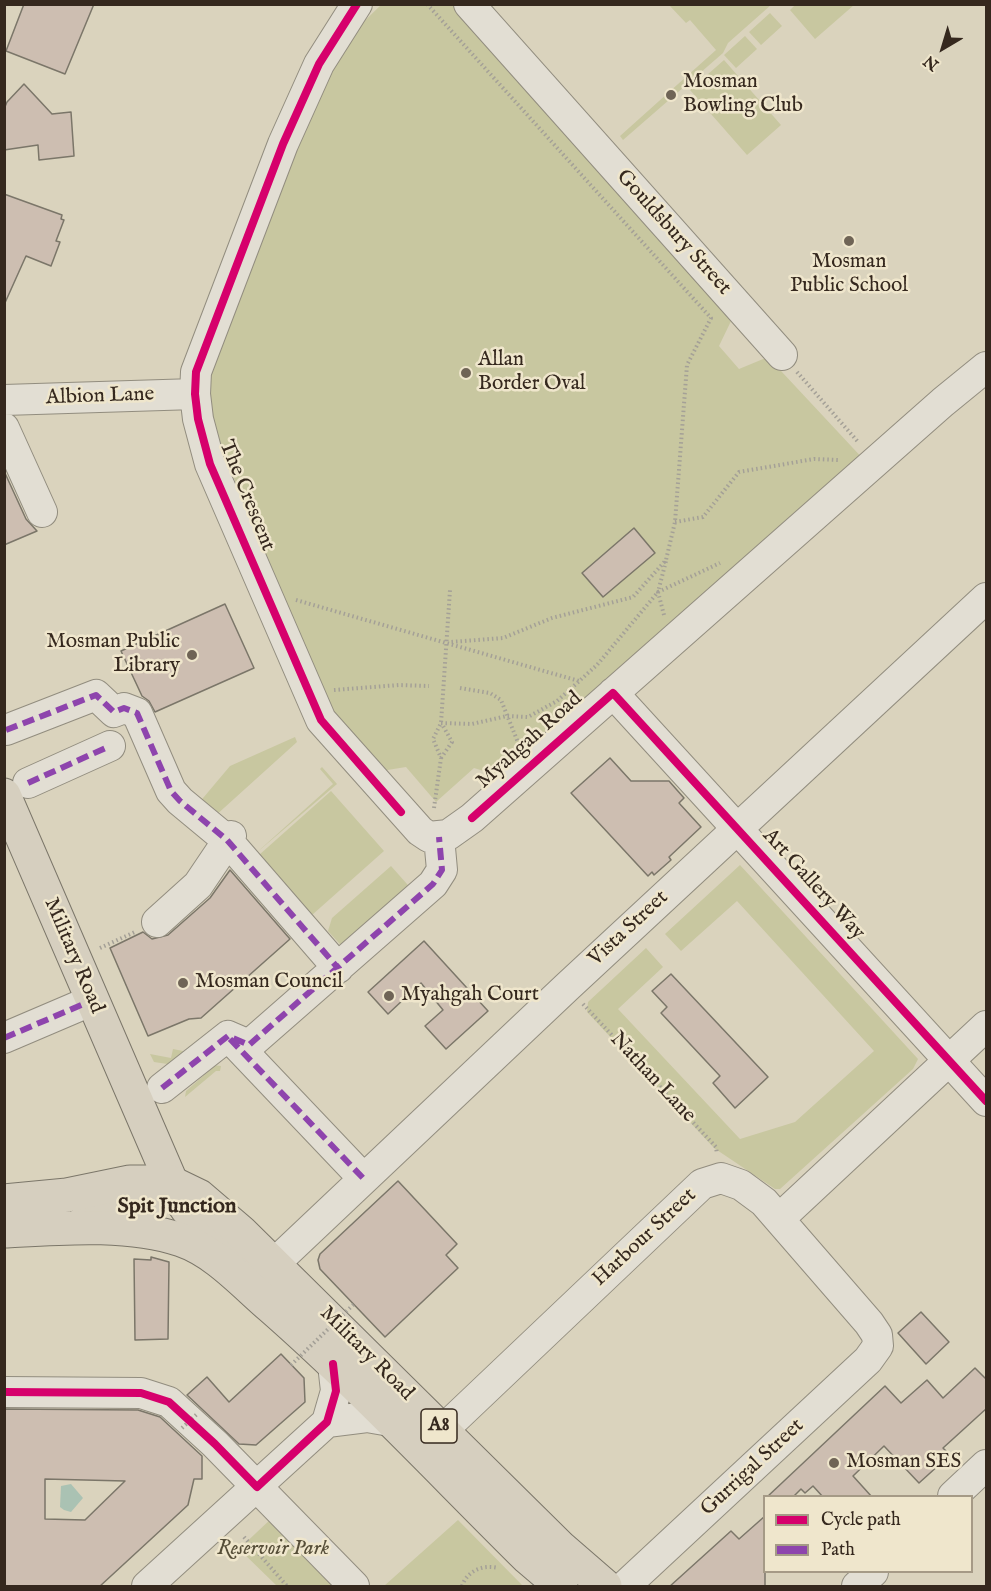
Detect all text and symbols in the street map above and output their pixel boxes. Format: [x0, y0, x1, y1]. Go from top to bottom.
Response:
north arrow [913, 18, 973, 78]
text: N [920, 50, 944, 74]
place label: Mosman Bowling Club [683, 70, 803, 120]
marker: Mosman Bowling Club [664, 88, 678, 102]
street label: Gouldsbury Street [610, 165, 736, 301]
marker: Mosman Public School [842, 234, 856, 248]
place label: Mosman Public School [790, 250, 908, 300]
place label: Allan Border Oval [478, 348, 585, 398]
marker: Allan Border Oval [459, 366, 473, 380]
street label: Albion Lane [45, 383, 155, 411]
street label: The Crescent [212, 437, 280, 555]
place label: Mosman Public Library [46, 630, 180, 680]
marker: Mosman Public Library [185, 648, 199, 662]
street label: Myahgah Road [472, 687, 588, 795]
street label: Art Gallery Way [756, 824, 870, 946]
street label: Vista Street [584, 886, 674, 972]
street label: Military Road [37, 894, 109, 1018]
place label: Mosman Council [195, 970, 343, 996]
marker: Mosman Council [176, 976, 190, 990]
place label: Myahgah Court [401, 983, 539, 1009]
marker: Myahgah Court [382, 989, 396, 1003]
street label: Nathan Lane [604, 1027, 700, 1129]
street label: Harbour Street [588, 1184, 702, 1292]
district label: Spit Junction [117, 1194, 237, 1220]
street label: Military Road [314, 1302, 418, 1406]
road number: A8 [421, 1409, 457, 1443]
street label: Gurrigal Street [696, 1414, 810, 1522]
place label: Mosman SES [846, 1450, 961, 1476]
marker: Mosman SES [827, 1456, 841, 1470]
legend [763, 1495, 973, 1573]
text: Cycle path [821, 1509, 901, 1532]
park label: Reservoir Park [217, 1537, 329, 1563]
text: Path [821, 1539, 855, 1562]

